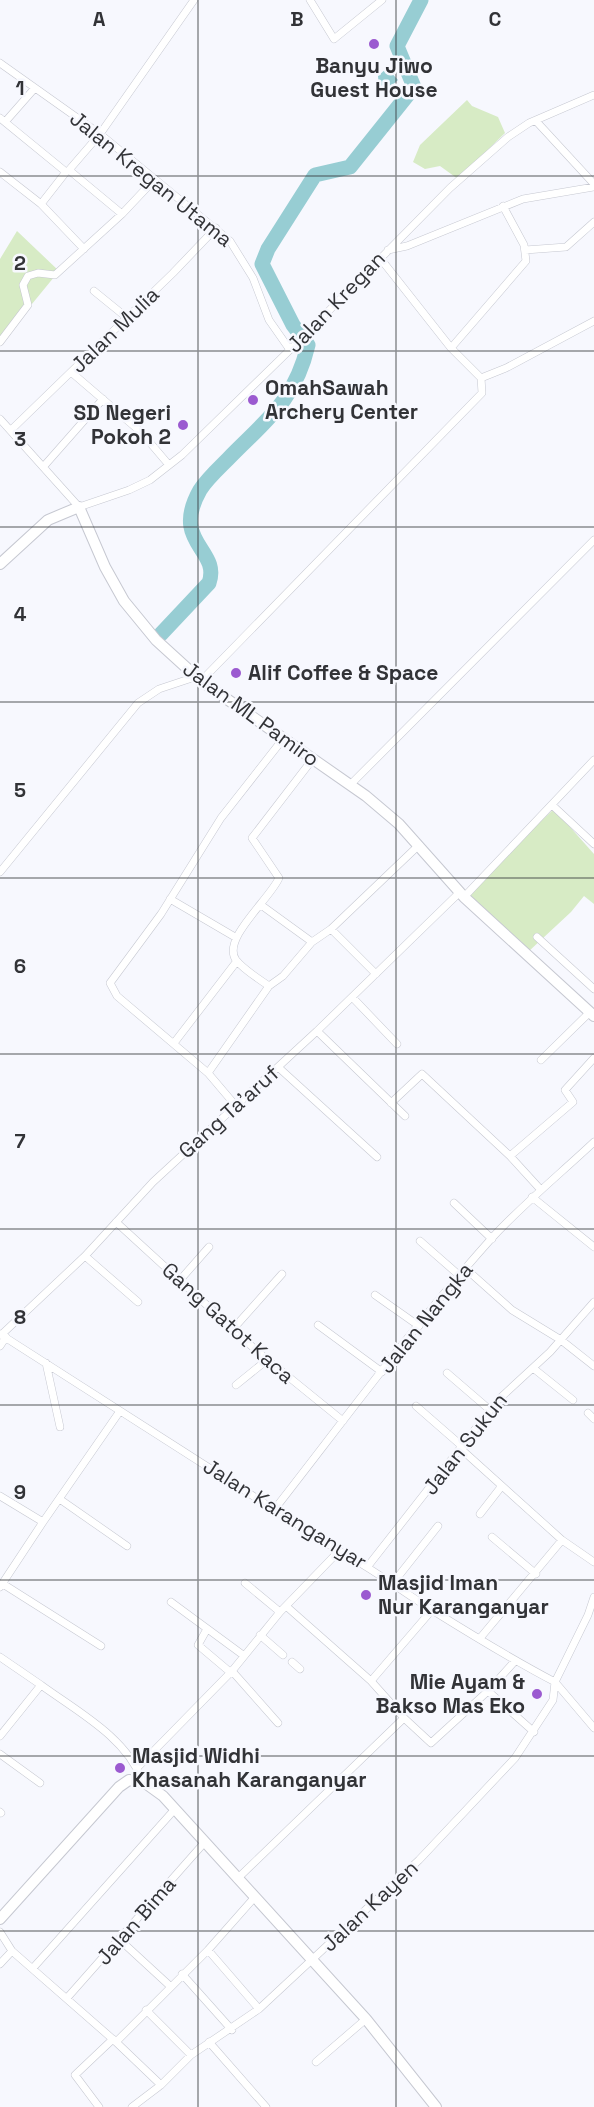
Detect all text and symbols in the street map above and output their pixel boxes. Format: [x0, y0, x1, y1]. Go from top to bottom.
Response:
text: A [93, 6, 106, 32]
text: B [290, 6, 304, 32]
text: C [489, 6, 502, 32]
marker: Banyu Jiwo Guest House [367, 37, 381, 51]
place label: Banyu Jiwo Guest House [310, 52, 438, 103]
text: 1 [15, 75, 25, 101]
street label: Jalan Kregan Utama [64, 105, 238, 253]
street label: Jalan Kregan [281, 245, 391, 358]
text: 2 [14, 250, 26, 276]
street label: Jalan Mulia [65, 281, 165, 379]
place label: OmahSawah Archery Center [265, 374, 418, 425]
marker: OmahSawah Archery Center [246, 393, 260, 407]
place label: SD Negeri Pokoh 2 [73, 399, 171, 450]
marker: SD Negeri Pokoh 2 [176, 418, 190, 432]
text: 3 [14, 426, 26, 452]
text: 4 [14, 601, 27, 627]
street label: Jalan ML Pamiro [178, 655, 325, 772]
place label: Alif Coffee & Space [248, 659, 438, 686]
marker: Alif Coffee & Space [229, 666, 243, 680]
text: 5 [14, 777, 26, 803]
text: 6 [14, 953, 26, 979]
street label: Gang Ta'aruf [173, 1059, 285, 1164]
text: 7 [14, 1128, 26, 1154]
street label: Gang Gatot Kaca [156, 1256, 300, 1389]
street label: Jalan Nangka [373, 1257, 479, 1379]
text: 8 [14, 1304, 26, 1330]
street label: Jalan Sukun [416, 1387, 513, 1500]
street label: Jalan Karanganyar [198, 1452, 372, 1575]
text: 9 [14, 1479, 26, 1505]
place label: Masjid Iman Nur Karanganyar [378, 1569, 549, 1620]
marker: Masjid Iman Nur Karanganyar [359, 1588, 373, 1602]
place label: Mie Ayam & Bakso Mas Eko [376, 1668, 526, 1719]
marker: Mie Ayam & Bakso Mas Eko [530, 1687, 544, 1701]
place label: Masjid Widhi Khasanah Karanganyar [132, 1742, 367, 1793]
marker: Masjid Widhi Khasanah Karanganyar [113, 1761, 127, 1775]
street label: Jalan Kayen [316, 1854, 424, 1957]
street label: Jalan Bima [90, 1871, 181, 1971]

